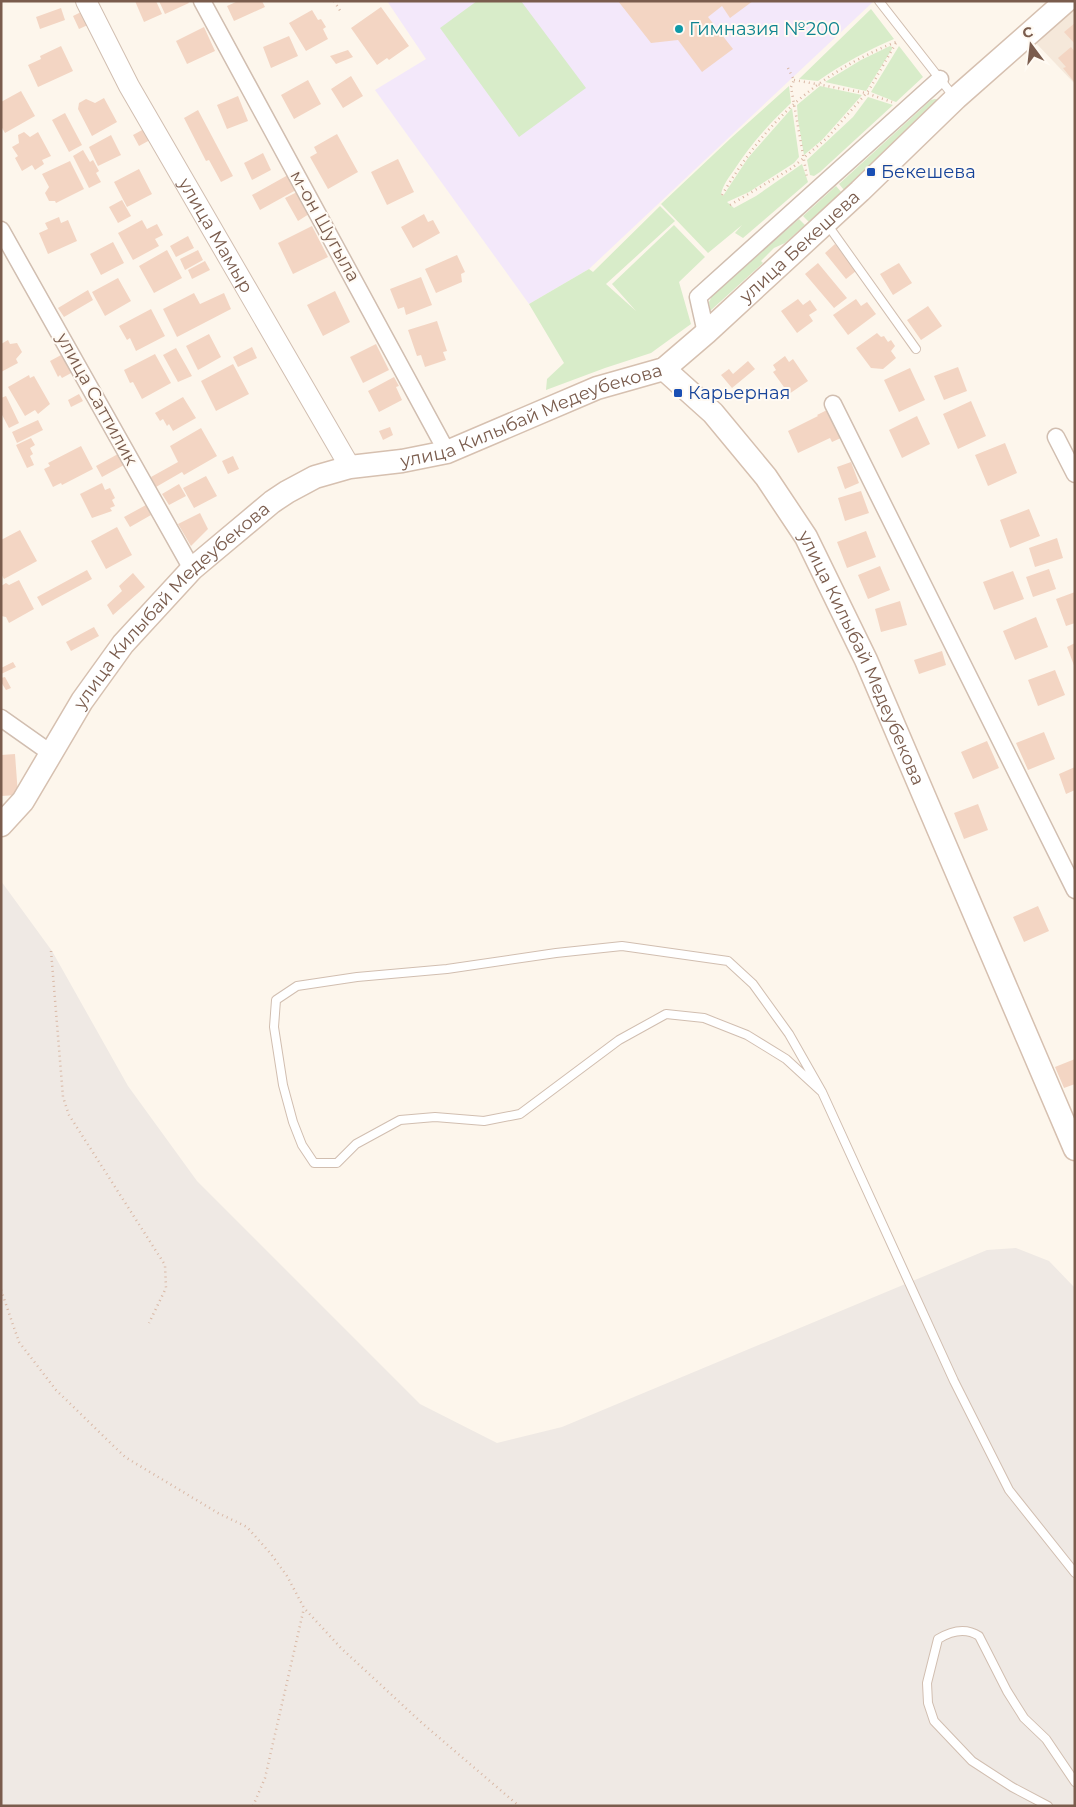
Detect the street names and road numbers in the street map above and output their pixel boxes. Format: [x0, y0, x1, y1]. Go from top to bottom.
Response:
street label: м-он Шугыла [285, 166, 365, 286]
street label: улица Мамыр [173, 173, 258, 297]
street label: улица Бекешева [734, 186, 864, 308]
street label: улица Саттилик [51, 328, 143, 470]
street label: улица Килыбай Медеубекова [397, 359, 665, 472]
street label: улица Килыбай Медеубекова [68, 498, 274, 714]
street label: улица Килыбай Медеубекова [793, 525, 929, 788]

